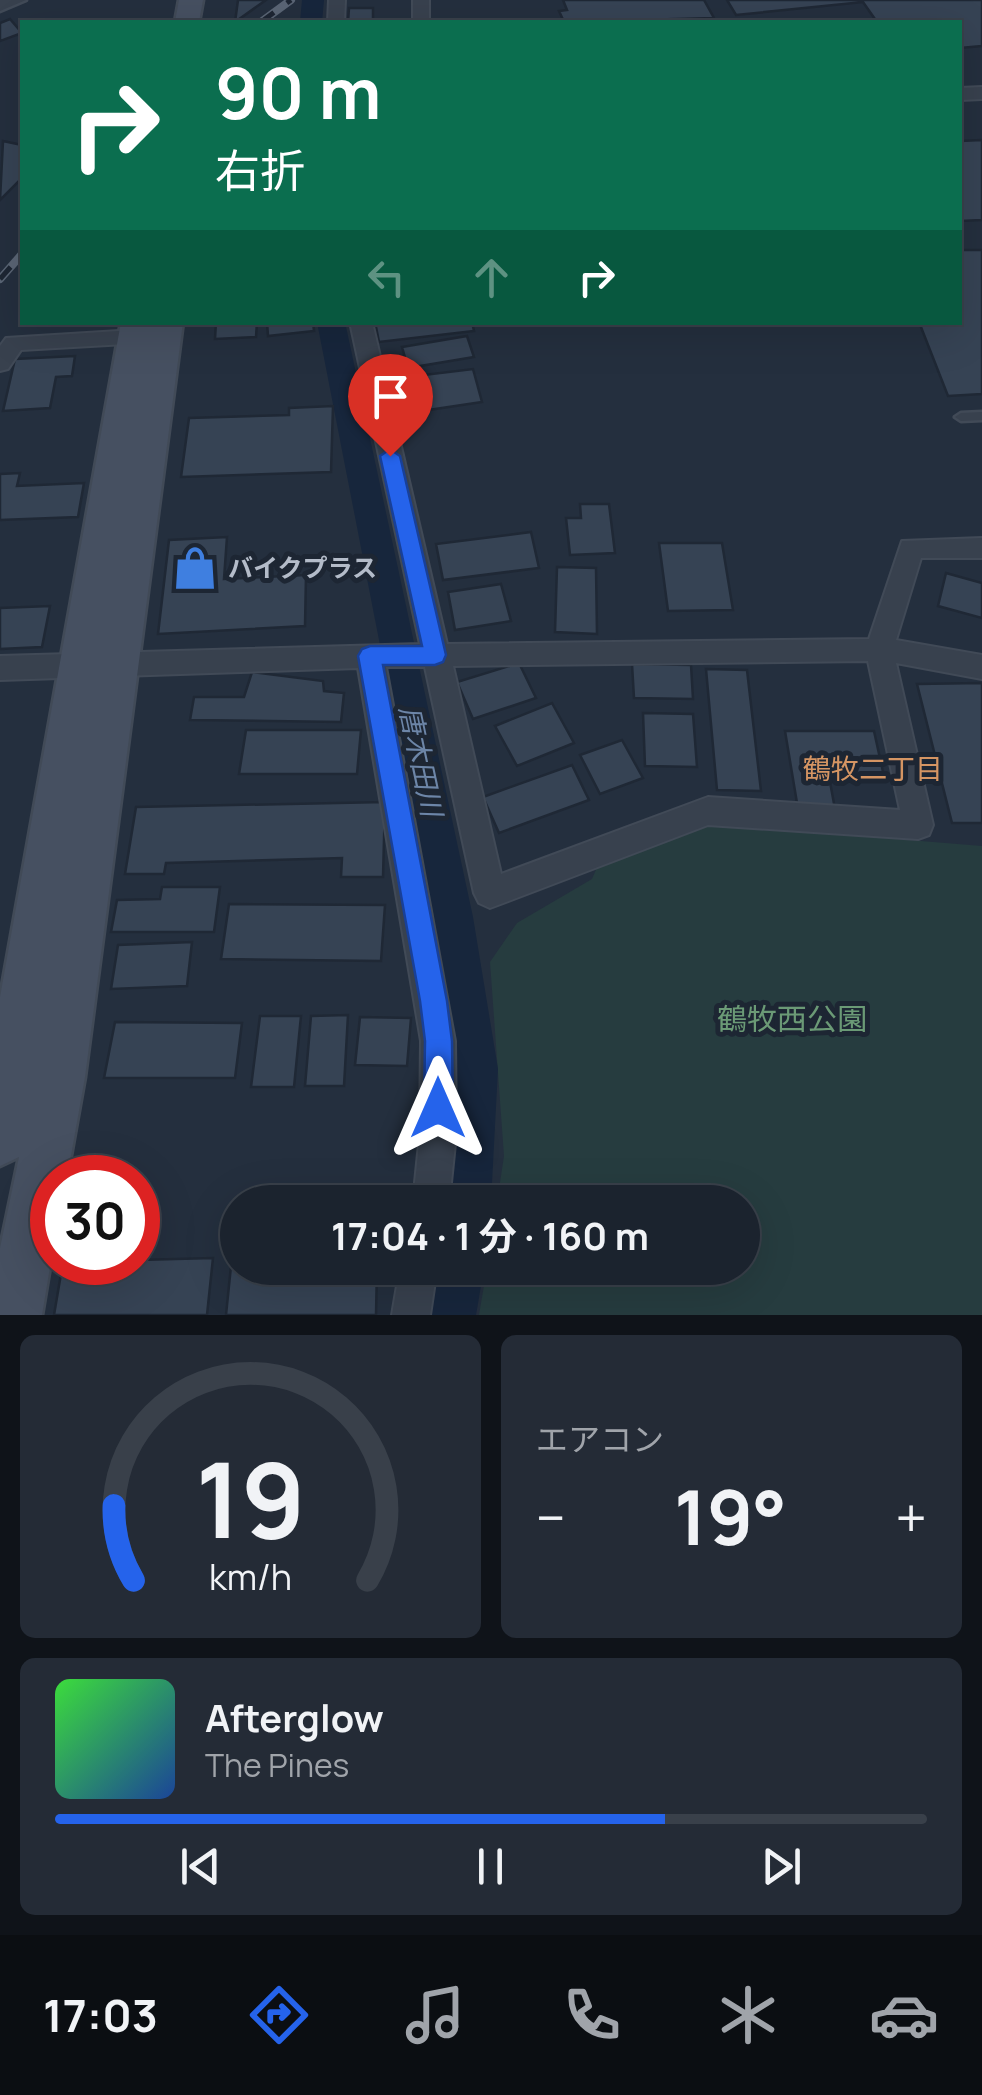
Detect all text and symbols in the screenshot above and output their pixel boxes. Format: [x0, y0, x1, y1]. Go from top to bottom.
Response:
text: 90 m [215, 44, 382, 140]
icon: right [50, 60, 180, 190]
text: 右折 [215, 139, 305, 201]
icon: left [359, 250, 414, 305]
icon: ahead [464, 250, 519, 305]
icon: right [569, 250, 624, 305]
pin [348, 354, 433, 457]
icon: arrive [363, 369, 418, 424]
shop icon: バイクプラス [171, 544, 219, 592]
place label: バイクプラス [228, 550, 377, 585]
water label: 唐木田川 [392, 702, 453, 822]
district label: 鶴牧二丁目 [803, 749, 943, 787]
park label: 鶴牧西公園 [717, 998, 867, 1039]
position arrow [386, 1056, 490, 1160]
speed limit sign: 30 [30, 1155, 160, 1285]
text: 17:04 · 1 分 · 160 m [331, 1209, 649, 1261]
text: エアコン [536, 1417, 664, 1461]
text: 19 [195, 1427, 306, 1569]
text: 19° [674, 1465, 787, 1568]
text: − [536, 1479, 566, 1555]
text: + [895, 1479, 927, 1555]
text: km/h [209, 1552, 292, 1601]
text: Afterglow [205, 1691, 384, 1743]
text: The Pines [205, 1743, 349, 1787]
icon: previous [173, 1839, 228, 1894]
icon: pause [463, 1839, 518, 1894]
icon: next [754, 1839, 809, 1894]
icon: directions [244, 1980, 314, 2050]
icon: music [400, 1980, 470, 2050]
icon: phone [557, 1980, 627, 2050]
icon: climate [713, 1980, 783, 2050]
icon: car [869, 1980, 939, 2050]
text: 17:03 [43, 1984, 158, 2046]

